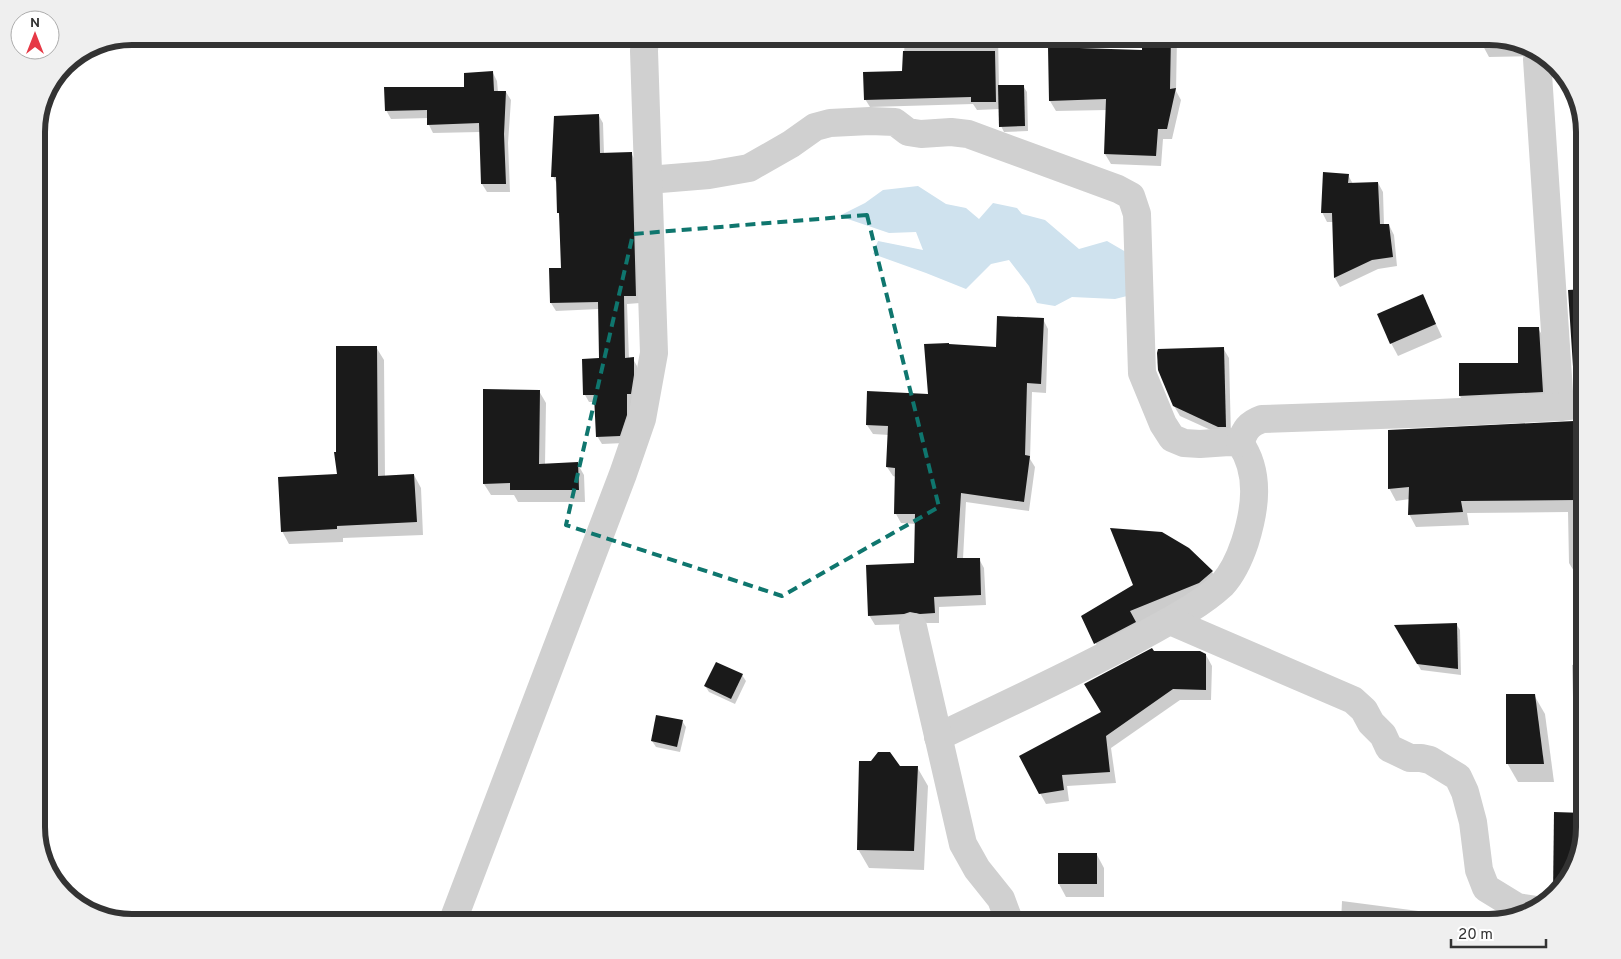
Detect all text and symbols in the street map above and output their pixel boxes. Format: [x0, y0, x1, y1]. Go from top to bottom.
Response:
north arrow [10, 10, 60, 60]
text: N [30, 15, 40, 32]
scale bar [1451, 916, 1546, 948]
text: 20 m [1458, 926, 1493, 945]

